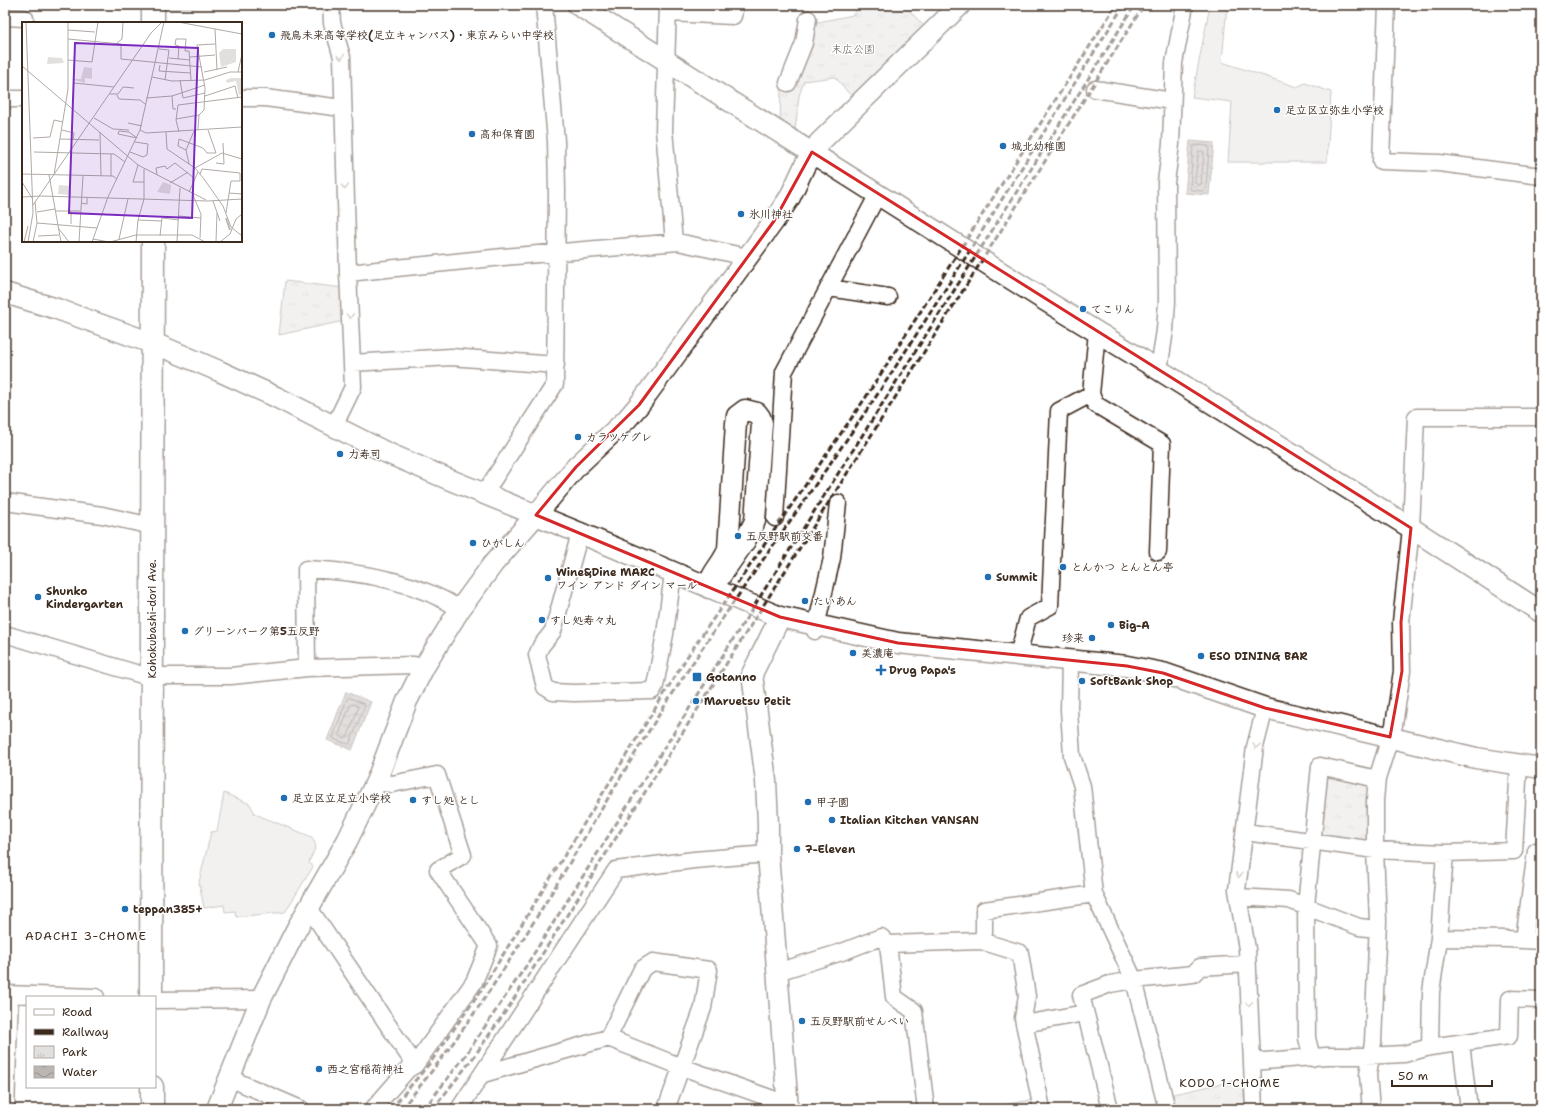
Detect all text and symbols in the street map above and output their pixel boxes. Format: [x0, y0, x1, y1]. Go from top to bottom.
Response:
inset map [22, 22, 242, 242]
place label: 飛鳥未来高等学校(足立キャンパス)・東京みらい中学校 [280, 28, 554, 43]
marker: 飛鳥未来高等学校(足立キャンパス)・東京みらい中学校 [267, 30, 277, 40]
park label: 末広公園 [831, 42, 875, 57]
one-way arrow [336, 54, 345, 60]
place label: 足立区立弥生小学校 [1285, 103, 1384, 118]
marker: 足立区立弥生小学校 [1272, 105, 1282, 115]
place label: 高和保育園 [480, 127, 535, 142]
marker: 高和保育園 [467, 129, 477, 139]
place label: 城北幼稚園 [1011, 139, 1066, 154]
marker: 城北幼稚園 [998, 141, 1008, 151]
one-way arrow [341, 184, 349, 190]
place label: 氷川神社 [749, 207, 793, 222]
marker: 氷川神社 [736, 209, 746, 219]
place label: てこりん [1091, 302, 1135, 317]
marker: てこりん [1078, 304, 1088, 314]
one-way arrow [345, 313, 354, 319]
place label: カラツケグレ [586, 430, 652, 445]
marker: カラツケグレ [573, 432, 583, 442]
place label: 力寿司 [348, 447, 381, 462]
marker: 力寿司 [335, 449, 345, 459]
place label: 五反野駅前交番 [746, 529, 823, 544]
marker: 五反野駅前交番 [733, 531, 743, 541]
place label: ひがしん [481, 536, 525, 551]
marker: ひがしん [468, 538, 478, 548]
street label: Kohokubashi-dori Ave. [145, 559, 160, 678]
place label: とんかつ とんとん亭 [1071, 560, 1174, 575]
marker: とんかつ とんとん亭 [1058, 562, 1068, 572]
place label: Wine&Dine MARC ワイン アンド ダイン マール [556, 565, 698, 593]
place label: Summit [996, 570, 1038, 585]
marker: Summit [983, 572, 993, 582]
marker: Wine&Dine MARC ワイン アンド ダイン マール [543, 573, 553, 583]
place label: Shunko Kindergarten [46, 584, 124, 612]
marker: Shunko Kindergarten [33, 592, 43, 602]
place label: たいあん [813, 594, 857, 609]
marker: たいあん [800, 596, 810, 606]
place label: すし処寿々丸 [550, 613, 616, 628]
marker: すし処寿々丸 [537, 615, 547, 625]
place label: Big-A [1119, 618, 1150, 633]
marker: Big-A [1106, 620, 1116, 630]
place label: グリーンパーク第5五反野 [193, 624, 320, 639]
marker: グリーンパーク第5五反野 [180, 626, 190, 636]
place label: 珍来 [1062, 631, 1084, 646]
marker: 珍来 [1087, 633, 1097, 643]
place label: 美濃庵 [861, 646, 894, 661]
marker: 美濃庵 [848, 648, 858, 658]
place label: ESO DINING BAR [1209, 649, 1308, 664]
marker: ESO DINING BAR [1196, 651, 1206, 661]
place label: Drug Papa's [889, 663, 956, 678]
marker: Drug Papa's [876, 665, 886, 675]
place label: Gotanno [706, 670, 756, 685]
marker: Gotanno [691, 671, 703, 683]
place label: SoftBank Shop [1090, 674, 1174, 689]
marker: SoftBank Shop [1077, 676, 1087, 686]
place label: Maruetsu Petit [704, 694, 791, 709]
marker: Maruetsu Petit [691, 696, 701, 706]
one-way arrow [1252, 743, 1261, 749]
place label: 足立区立足立小学校 [292, 791, 391, 806]
marker: 足立区立足立小学校 [279, 793, 289, 803]
place label: すし処 とし [421, 793, 480, 808]
marker: すし処 とし [408, 795, 418, 805]
place label: 甲子園 [816, 795, 849, 810]
marker: 甲子園 [803, 797, 813, 807]
place label: Italian Kitchen VANSAN [840, 813, 979, 828]
marker: Italian Kitchen VANSAN [827, 815, 837, 825]
place label: 7-Eleven [805, 842, 856, 857]
marker: 7-Eleven [792, 844, 802, 854]
one-way arrow [1235, 872, 1244, 878]
place label: teppan385+ [133, 902, 203, 917]
marker: teppan385+ [120, 904, 130, 914]
district label: ADACHI 3-CHOME [25, 928, 147, 944]
legend [26, 996, 156, 1088]
one-way arrow [1245, 1001, 1254, 1007]
text: Road [62, 1004, 93, 1020]
place label: 五反野駅前せんべい [810, 1014, 909, 1029]
marker: 五反野駅前せんべい [797, 1016, 807, 1026]
text: Railway [62, 1024, 109, 1040]
text: Park [62, 1044, 88, 1060]
place label: 西之宮稲荷神社 [327, 1062, 404, 1077]
scale bar [1392, 1062, 1492, 1088]
text: Water [62, 1064, 98, 1080]
marker: 西之宮稲荷神社 [314, 1064, 324, 1074]
text: 50 m [1398, 1068, 1428, 1084]
district label: KODO 1-CHOME [1179, 1075, 1281, 1091]

